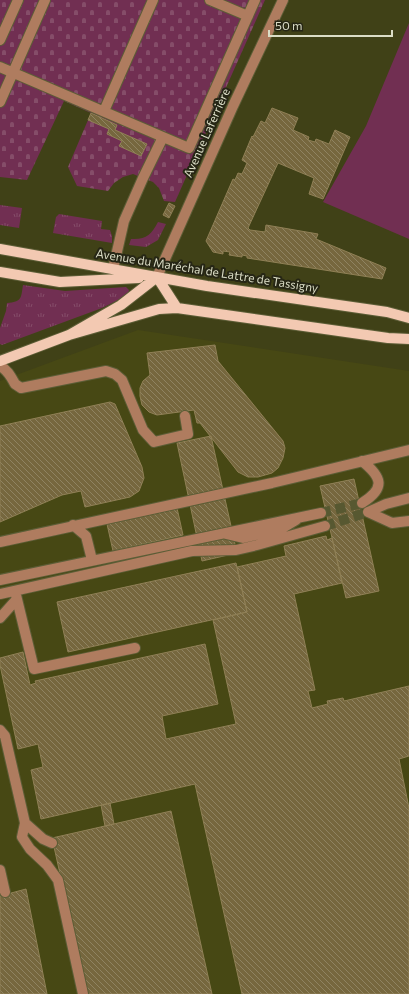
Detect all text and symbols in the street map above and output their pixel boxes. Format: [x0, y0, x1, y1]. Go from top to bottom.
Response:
scale bar [269, 12, 392, 38]
text: 50 m [275, 18, 303, 32]
street label: Avenue Laferrière [180, 86, 232, 179]
street label: Avenue du Maréchal de Lattre de Tassigny [95, 246, 319, 295]

